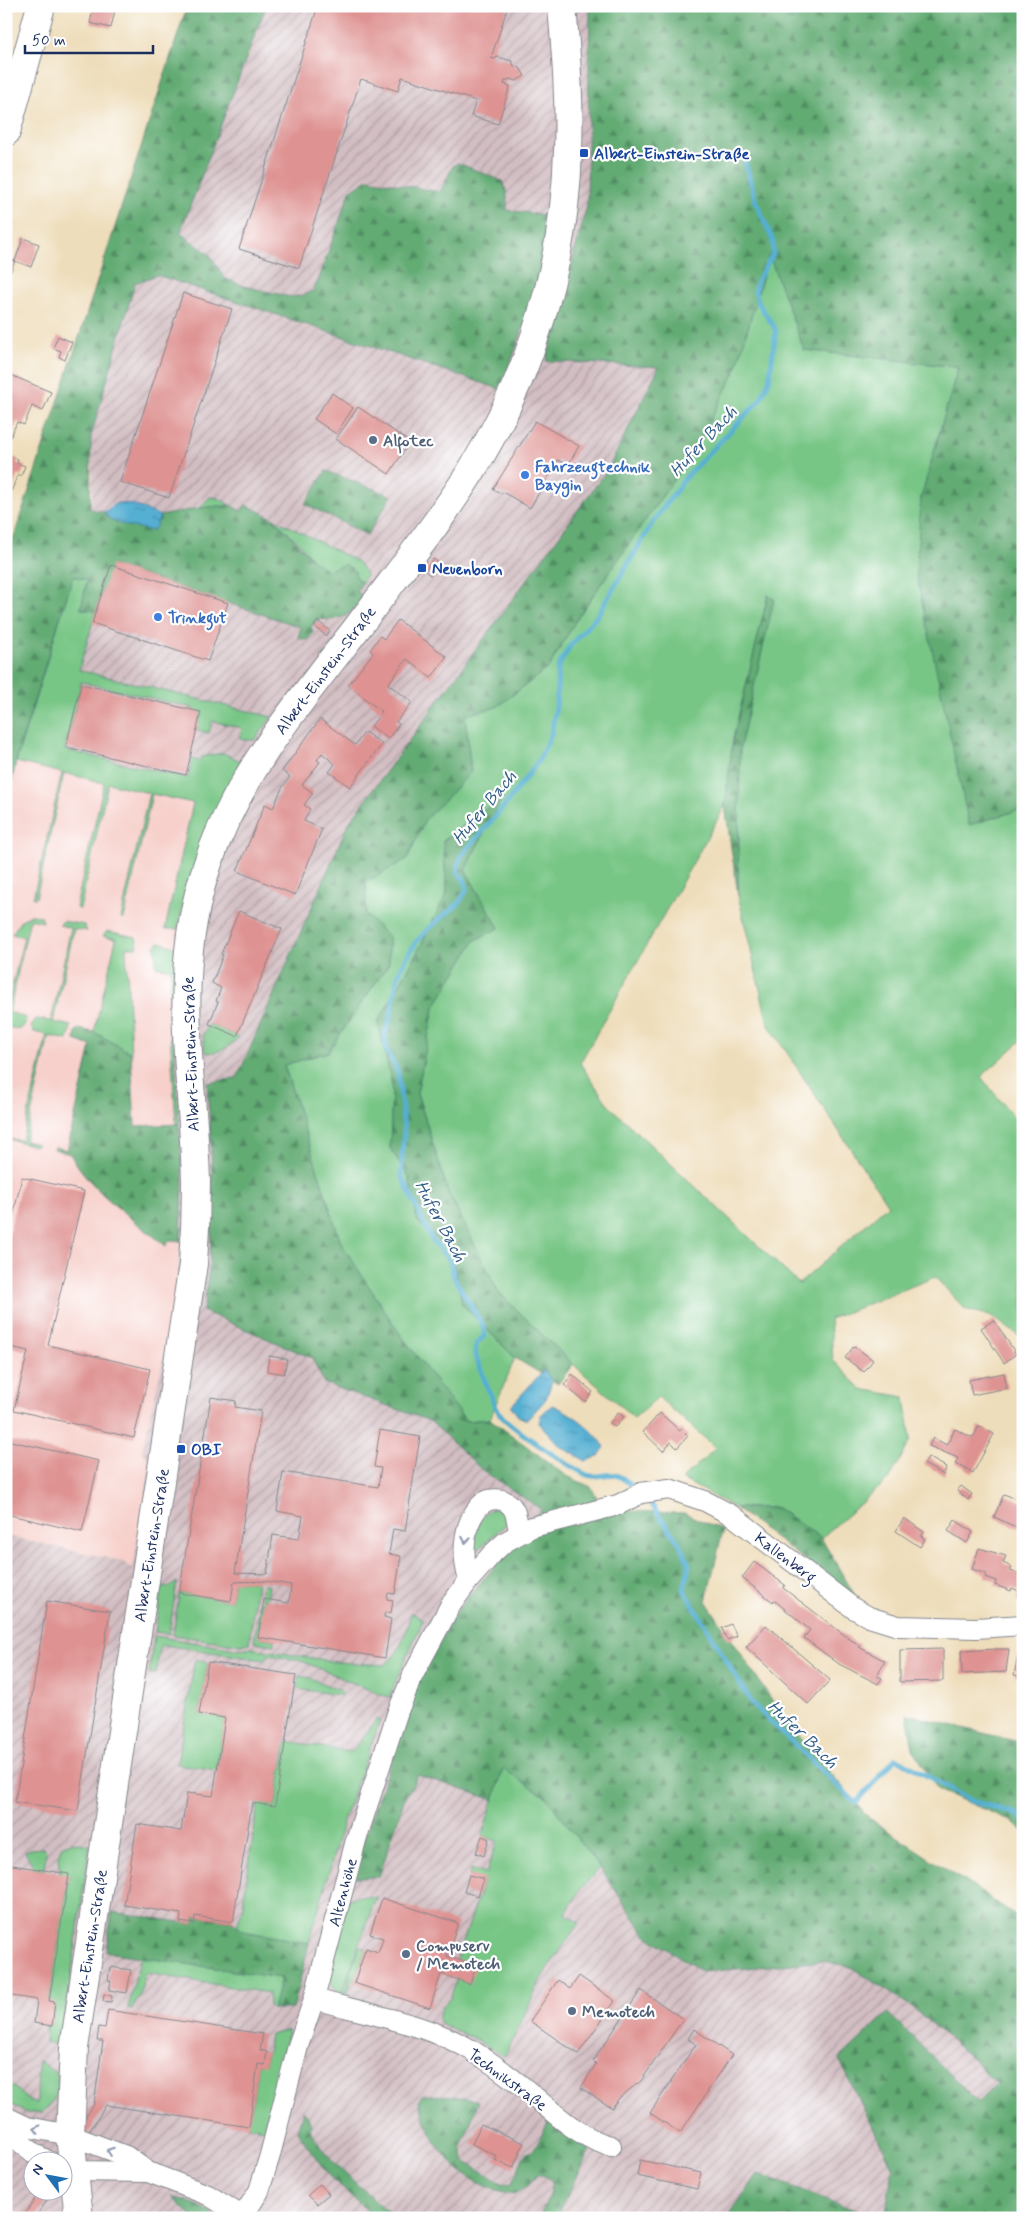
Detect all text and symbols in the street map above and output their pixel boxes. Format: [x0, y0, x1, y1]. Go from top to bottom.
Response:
scale bar [25, 22, 152, 54]
text: 50 m [32, 31, 66, 51]
place label: Albert-Einstein-Straße [594, 144, 750, 165]
marker: Albert-Einstein-Straße [578, 147, 590, 159]
water label: Hufer Bach [665, 401, 743, 482]
place label: Alfotec [383, 431, 434, 454]
marker: Alfotec [367, 434, 379, 446]
place label: Fahrzeugtechnik Baygin [535, 457, 651, 498]
marker: Fahrzeugtechnik Baygin [519, 469, 531, 481]
place label: Neuenborn [432, 559, 503, 580]
marker: Neuenborn [416, 562, 428, 574]
street label: Albert-Einstein-Straße [271, 602, 381, 739]
place label: Trinkgut [168, 608, 227, 631]
marker: Trinkgut [152, 611, 164, 623]
water label: Hufer Bach [447, 766, 523, 849]
street label: Albert-Einstein-Straße [178, 976, 205, 1132]
water label: Hufer Bach [409, 1177, 472, 1267]
place label: OBI [191, 1440, 222, 1461]
marker: OBI [175, 1443, 187, 1455]
street label: Albert-Einstein-Straße [130, 1467, 175, 1624]
street label: Kallenberg [749, 1528, 820, 1589]
one-way arrow [462, 1536, 472, 1545]
water label: Hufer Bach [762, 1695, 843, 1775]
street label: Altenhöhe [324, 1856, 363, 1929]
street label: Albert-Einstein-Straße [68, 1868, 113, 2025]
place label: Compuserv / Memotech [416, 1936, 501, 1975]
marker: Compuserv / Memotech [400, 1948, 412, 1960]
place label: Memotech [582, 2002, 655, 2023]
marker: Memotech [566, 2005, 578, 2017]
street label: Technikstraße [463, 2044, 551, 2116]
one-way arrow [32, 2124, 41, 2135]
one-way arrow [107, 2147, 115, 2157]
north arrow [22, 2152, 72, 2202]
text: N [28, 2161, 48, 2178]

